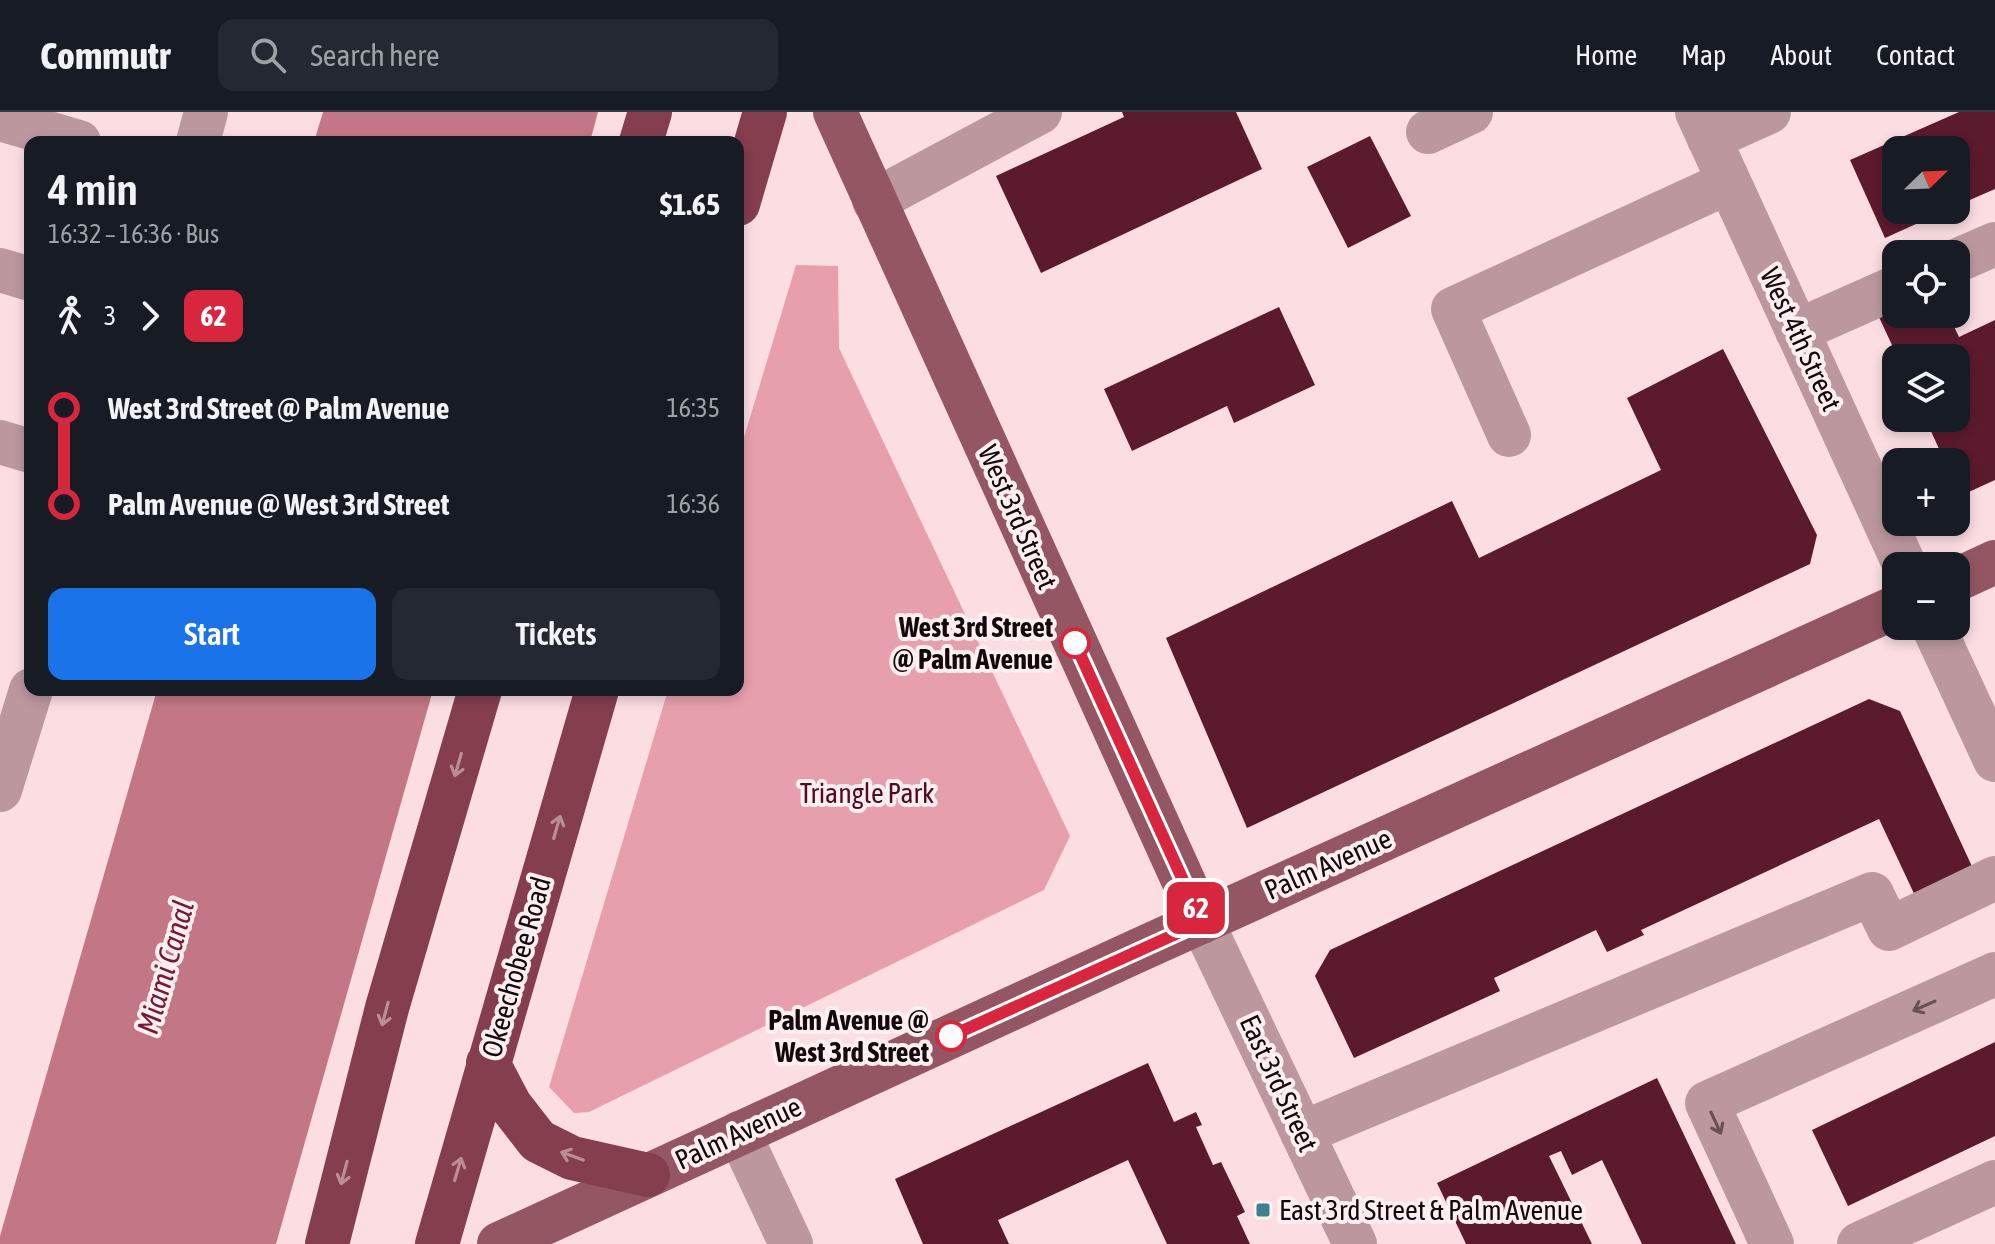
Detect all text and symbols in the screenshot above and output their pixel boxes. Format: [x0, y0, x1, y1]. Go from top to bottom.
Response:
search box [218, 19, 778, 91]
icon: search [246, 33, 290, 77]
text: Commutr [40, 34, 170, 77]
text: Search here [310, 38, 440, 72]
text: Home [1575, 39, 1637, 71]
text: Map [1681, 39, 1726, 71]
text: About [1770, 39, 1832, 71]
text: Contact [1876, 39, 1955, 71]
north arrow [1882, 136, 1970, 224]
map controls [1882, 136, 1970, 640]
text: 4 min [48, 164, 138, 214]
text: $1.65 [660, 187, 720, 221]
text: 16:32 – 16:36 · Bus [48, 219, 219, 249]
button: locate [1882, 240, 1970, 328]
street label: West 4th Street [1754, 262, 1848, 416]
icon: walk [48, 294, 92, 338]
icon: forward [128, 294, 172, 338]
text: 62 [200, 300, 227, 332]
text: 3 [104, 301, 116, 331]
button: layers [1882, 344, 1970, 432]
text: West 3rd Street @ Palm Avenue [108, 391, 449, 425]
text: 16:35 [666, 393, 720, 423]
street label: West 3rd Street [972, 440, 1064, 594]
button: + [1882, 448, 1970, 536]
text: Palm Avenue @ West 3rd Street [108, 487, 449, 521]
text: 16:36 [666, 489, 720, 519]
button: − [1882, 552, 1970, 640]
button: Start [48, 588, 376, 680]
button: Tickets [392, 588, 720, 680]
place label: West 3rd Street @ Palm Avenue [892, 611, 1053, 675]
marker: West 3rd Street @ Palm Avenue [1060, 628, 1090, 658]
one-way arrow [450, 751, 465, 777]
park label: Triangle Park [800, 777, 934, 809]
one-way arrow [550, 814, 565, 840]
street label: Palm Avenue [1260, 822, 1396, 906]
street label: Okeechobee Road [475, 873, 557, 1061]
line badge: 62 [1160, 882, 1232, 934]
text: 62 [1183, 892, 1209, 924]
water label: Miami Canal [130, 896, 200, 1038]
one-way arrow [1912, 999, 1936, 1014]
one-way arrow [377, 1001, 392, 1027]
place label: Palm Avenue @ West 3rd Street [768, 1004, 929, 1068]
street label: East 3rd Street [1233, 1010, 1325, 1156]
marker: Palm Avenue @ West 3rd Street [936, 1021, 966, 1051]
street label: Palm Avenue [670, 1090, 806, 1176]
one-way arrow [1709, 1111, 1724, 1135]
one-way arrow [560, 1148, 585, 1162]
one-way arrow [452, 1156, 467, 1182]
one-way arrow [336, 1160, 351, 1186]
place label: East 3rd Street & Palm Avenue [1279, 1194, 1583, 1226]
marker: East 3rd Street & Palm Avenue [1254, 1201, 1272, 1219]

